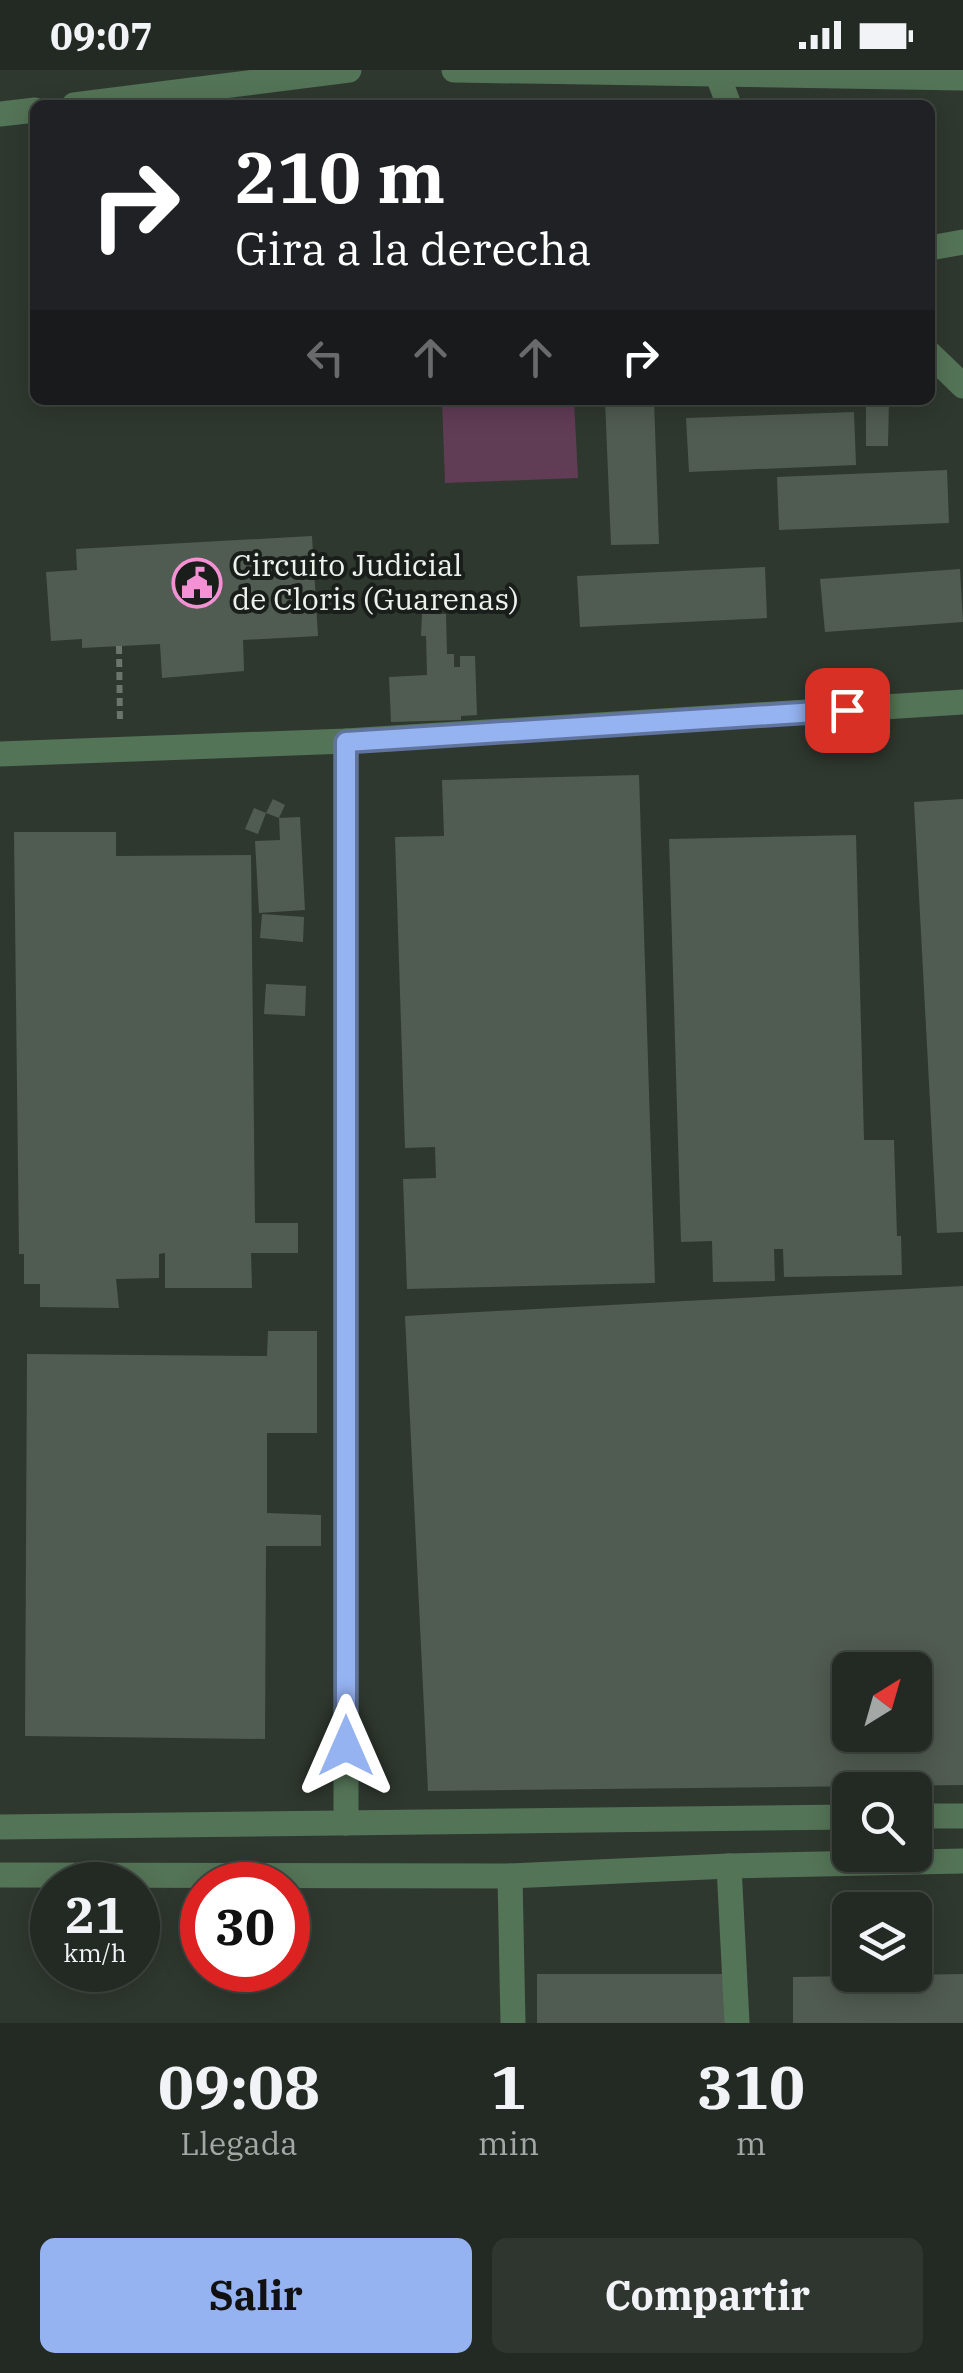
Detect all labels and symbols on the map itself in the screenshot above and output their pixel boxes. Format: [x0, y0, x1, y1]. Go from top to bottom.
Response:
place label: Circuito Judicial de Cloris (Guarenas) [232, 545, 519, 618]
public building icon: Circuito Judicial de Cloris (Guarenas) [171, 557, 223, 609]
pin [805, 668, 890, 753]
north arrow [832, 1652, 932, 1752]
position arrow [294, 1694, 398, 1798]
speed limit sign: 30 [180, 1862, 310, 1992]

